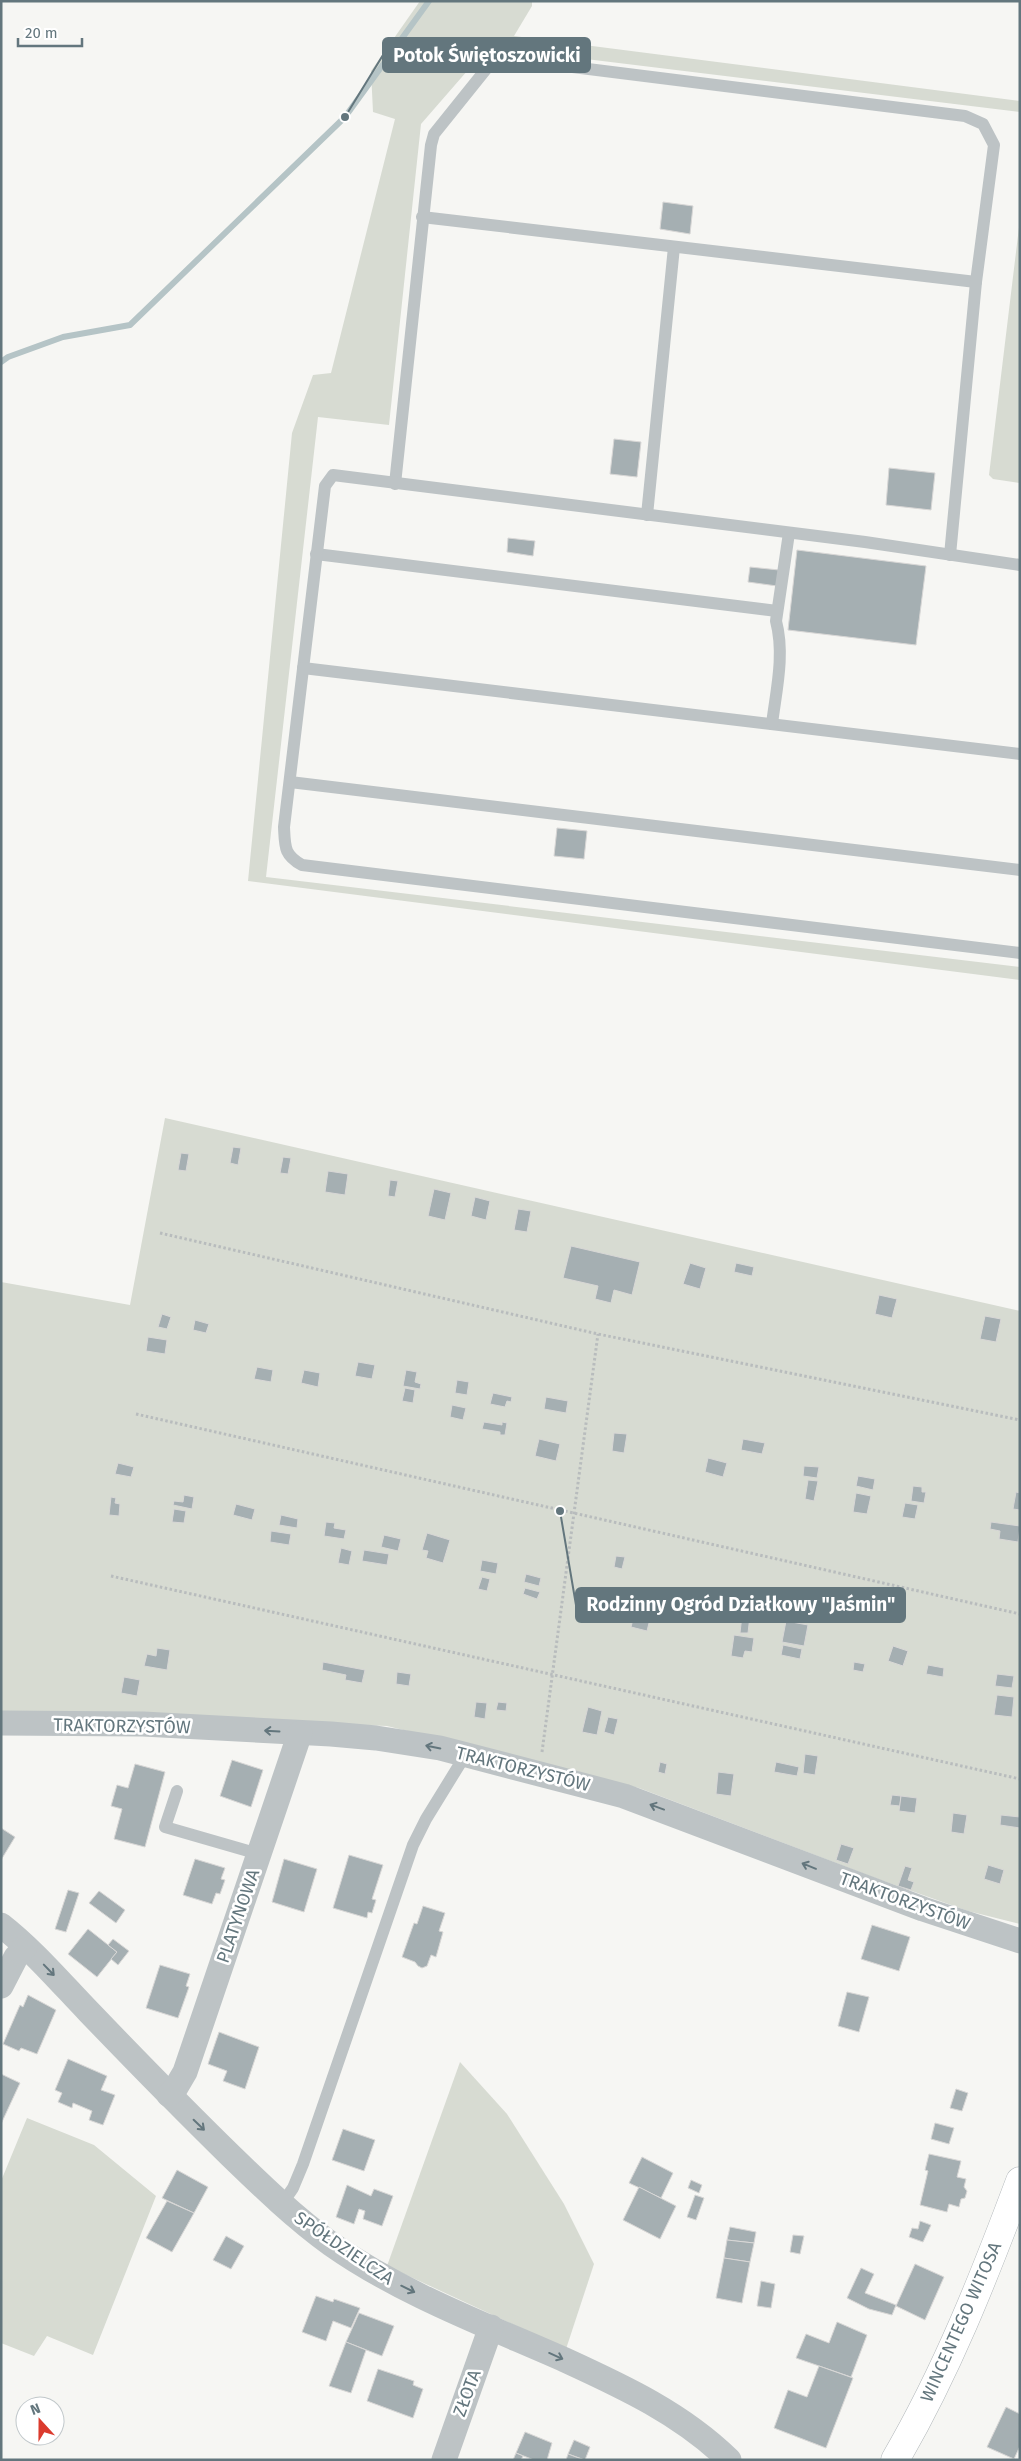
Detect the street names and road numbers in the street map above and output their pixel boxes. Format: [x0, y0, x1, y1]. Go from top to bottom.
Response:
street label: TRAKTORZYSTÓW [53, 1714, 191, 1738]
street label: TRAKTORZYSTÓW [454, 1742, 592, 1796]
street label: PLATYNOWA [212, 1865, 265, 1966]
street label: TRAKTORZYSTÓW [837, 1867, 973, 1935]
street label: SPÓŁDZIELCZA [290, 2207, 398, 2290]
street label: WINCENTEGO WITOSA [916, 2238, 1007, 2406]
street label: ZŁOTA [448, 2366, 486, 2419]

